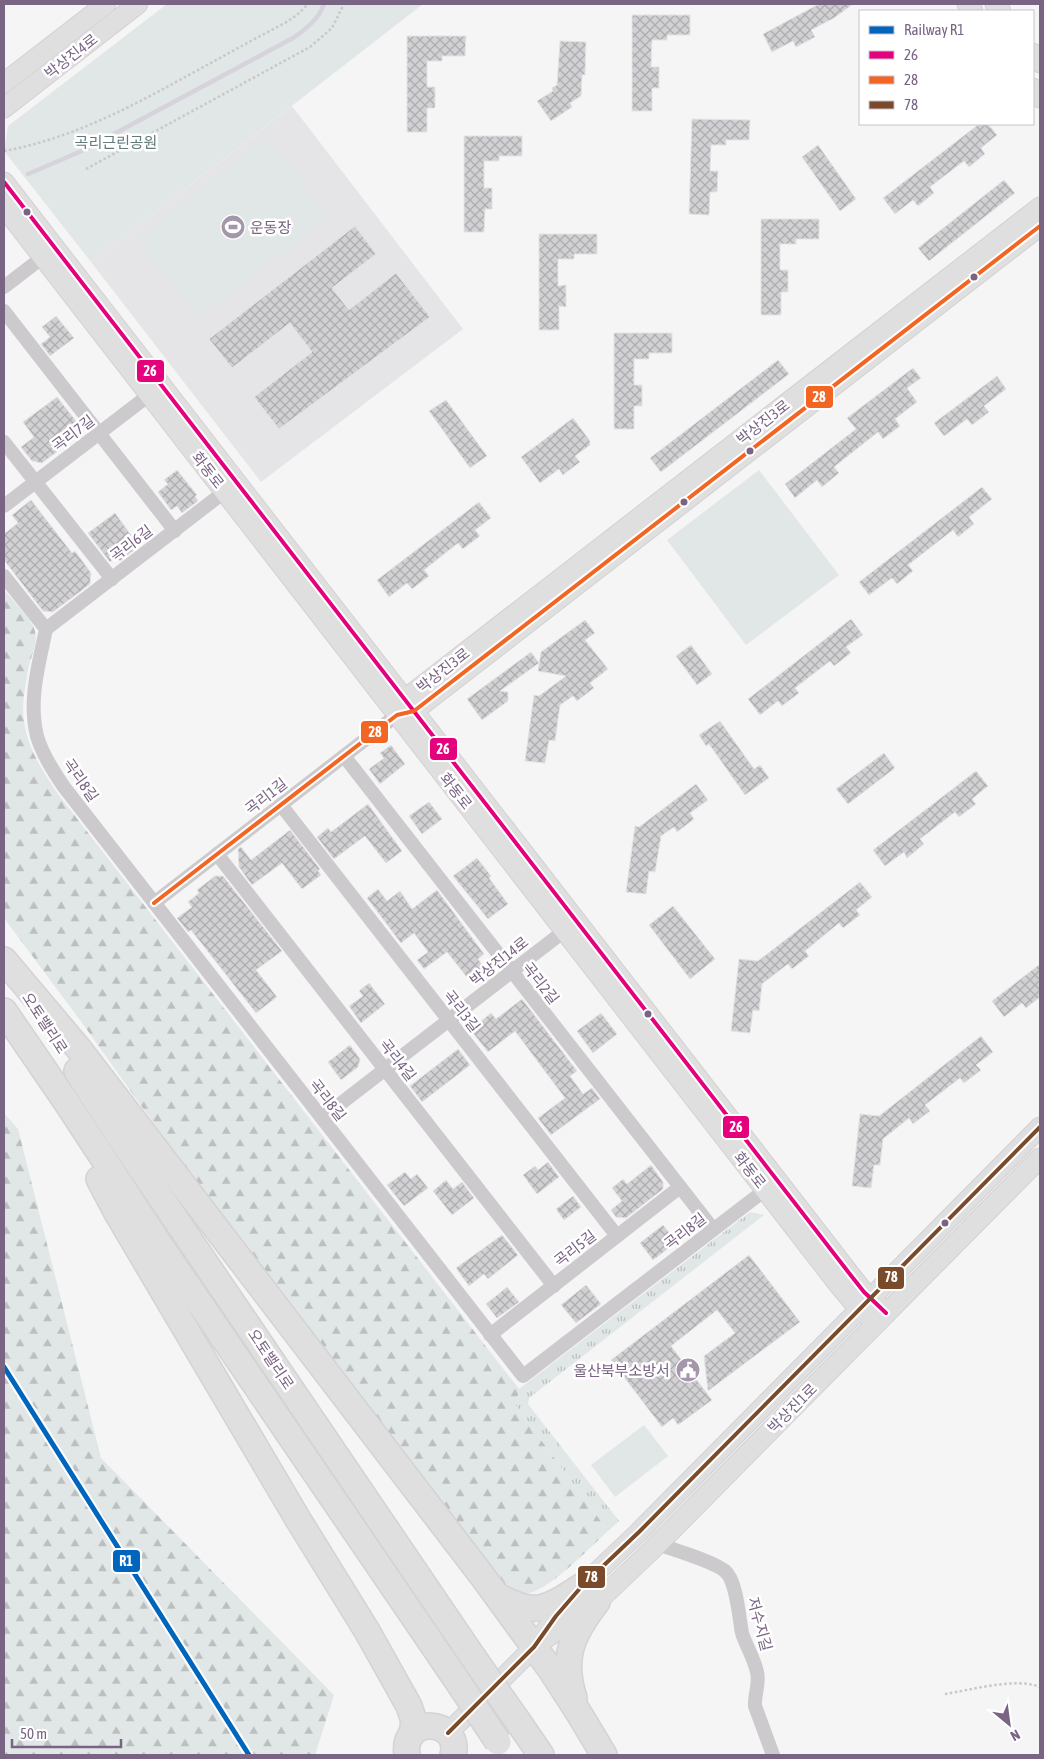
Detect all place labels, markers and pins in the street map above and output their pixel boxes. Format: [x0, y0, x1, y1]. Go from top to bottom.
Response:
unlabelled marker [22, 207, 32, 217]
sports icon: 운동장 [220, 214, 246, 240]
place label: 운동장 [250, 219, 292, 236]
unlabelled marker [969, 272, 979, 282]
unlabelled marker [745, 446, 755, 456]
unlabelled marker [679, 497, 689, 507]
unlabelled marker [643, 1009, 653, 1019]
unlabelled marker [940, 1218, 950, 1228]
public building icon: 울산북부소방서 [675, 1357, 701, 1383]
place label: 울산북부소방서 [573, 1362, 670, 1379]

